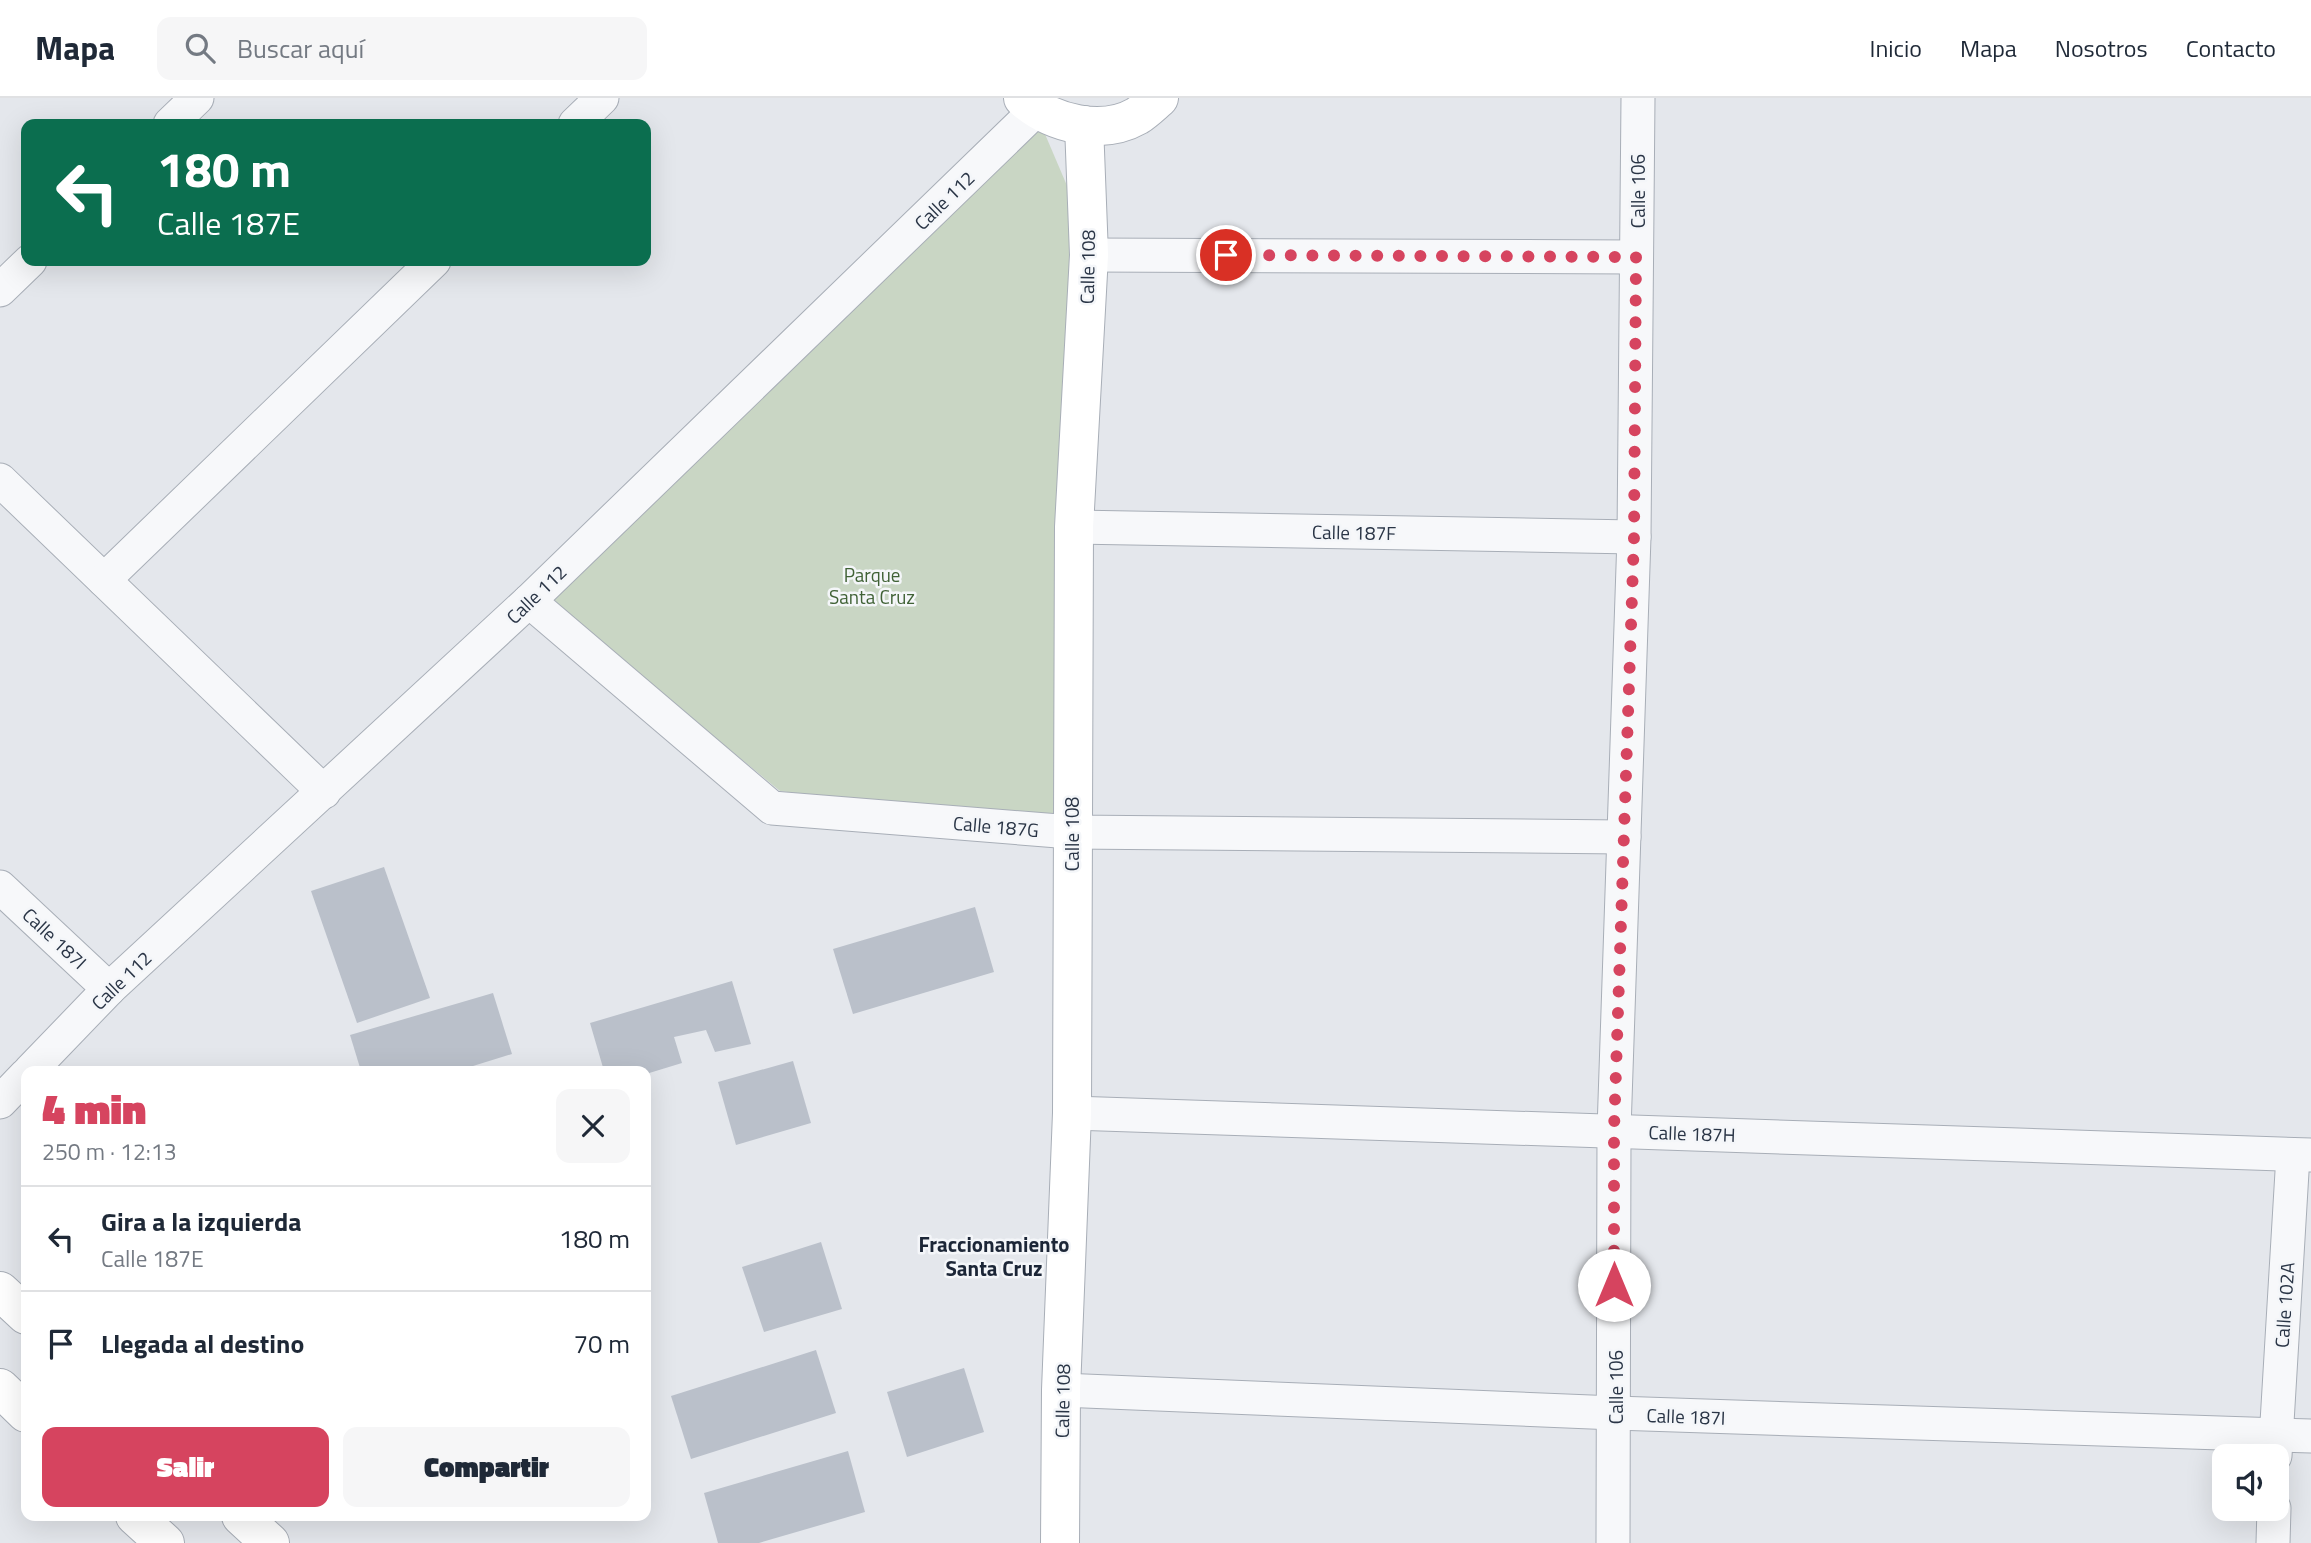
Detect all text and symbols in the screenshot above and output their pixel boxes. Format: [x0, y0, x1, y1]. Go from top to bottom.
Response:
search box [157, 17, 647, 80]
text: Mapa [35, 23, 115, 73]
icon: search [181, 29, 219, 67]
text: Buscar aquí [237, 29, 364, 68]
text: Inicio [1870, 30, 1922, 66]
text: Mapa [1960, 30, 2017, 66]
text: Nosotros [2055, 30, 2148, 66]
text: Contacto [2186, 30, 2276, 66]
text: 180 m [157, 131, 291, 206]
icon: left [42, 147, 133, 238]
street label: Calle 106 [1623, 154, 1652, 228]
street label: Calle 112 [907, 164, 981, 236]
text: Calle 187E [157, 199, 300, 247]
pin [1196, 225, 1256, 285]
street label: Calle 108 [1072, 229, 1102, 304]
icon: arrive [1207, 236, 1245, 274]
street label: Calle 187F [1312, 517, 1396, 547]
street label: Calle 112 [499, 558, 573, 630]
park label: Parque Santa Cruz [829, 560, 915, 611]
street label: Calle 108 [1057, 796, 1086, 871]
street label: Calle 187G [952, 808, 1040, 844]
street label: Calle 187I [16, 900, 94, 976]
street label: Calle 112 [84, 944, 158, 1016]
text: 4 min [42, 1076, 146, 1140]
button: close [556, 1089, 630, 1163]
street label: Calle 187H [1648, 1117, 1736, 1149]
text: 250 m · 12:13 [42, 1134, 177, 1169]
text: Gira a la izquierda [101, 1202, 302, 1241]
text: 180 m [559, 1219, 630, 1258]
icon: left [42, 1220, 80, 1258]
district label: Fraccionamiento Santa Cruz [918, 1228, 1070, 1284]
text: Calle 187E [101, 1241, 204, 1276]
position arrow [1577, 1248, 1651, 1322]
street label: Calle 102A [2267, 1261, 2301, 1349]
text: Llegada al destino [101, 1324, 304, 1363]
text: 70 m [573, 1324, 630, 1363]
icon: arrive [42, 1325, 80, 1363]
street label: Calle 106 [1601, 1350, 1630, 1424]
street label: Calle 108 [1047, 1363, 1077, 1438]
street label: Calle 187I [1646, 1400, 1726, 1432]
button: Salir [42, 1427, 329, 1507]
button: Compartir [343, 1427, 630, 1507]
map controls [2212, 1444, 2289, 1521]
button: sound [2212, 1444, 2289, 1521]

